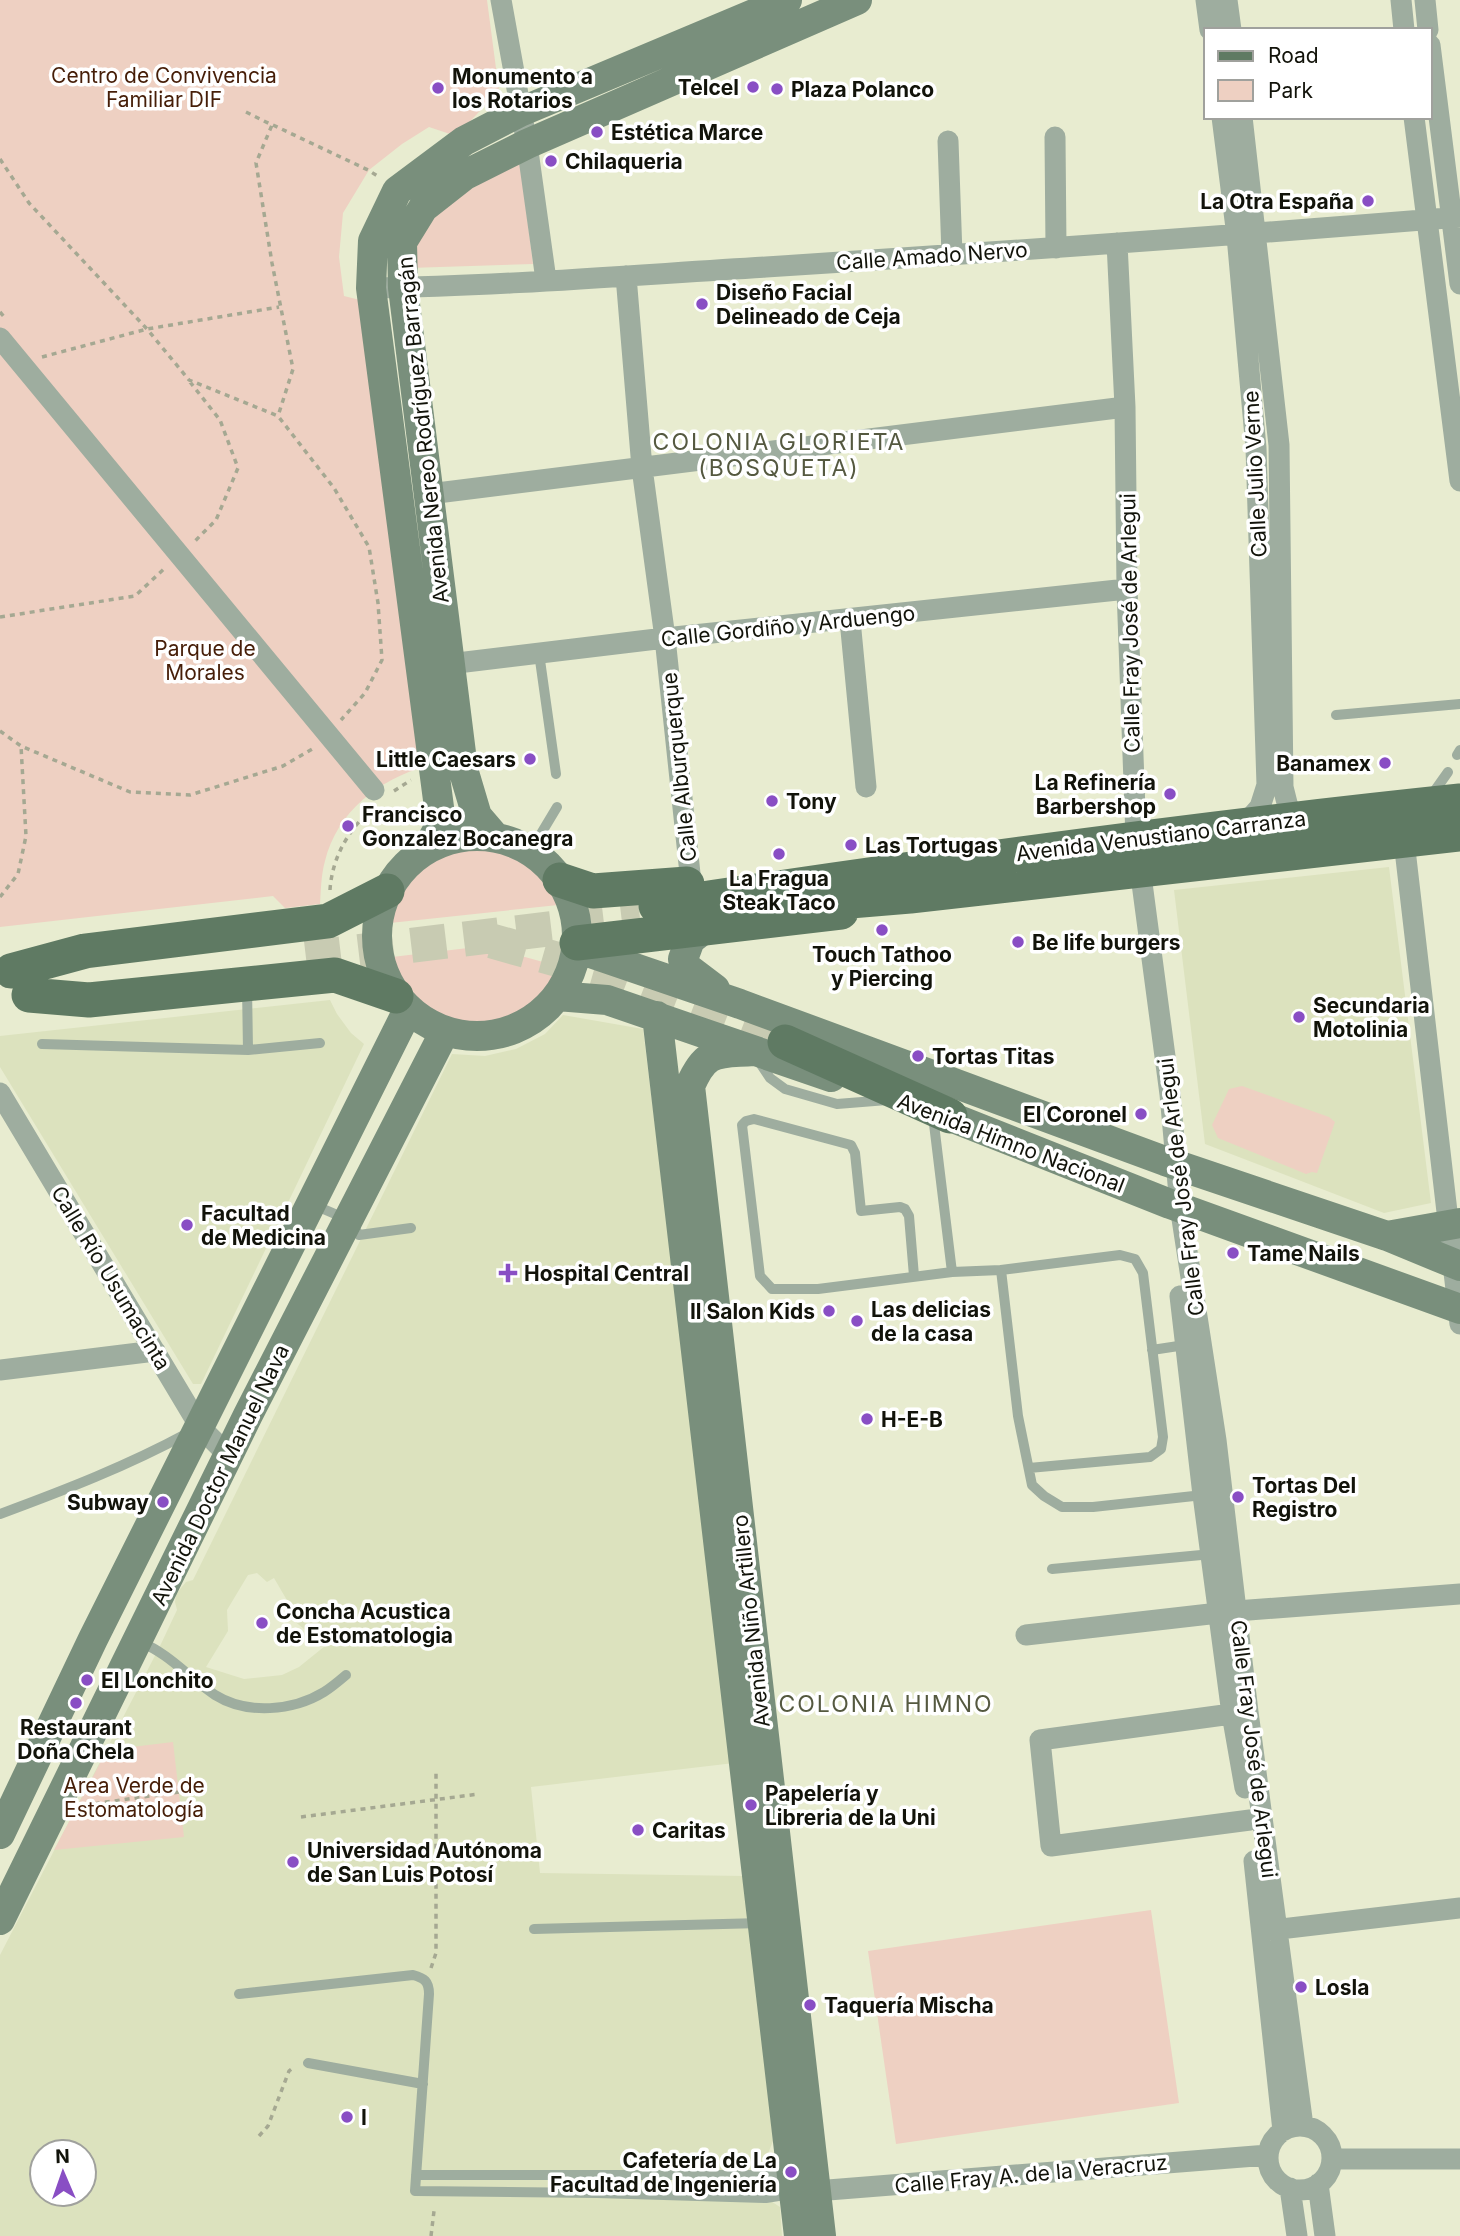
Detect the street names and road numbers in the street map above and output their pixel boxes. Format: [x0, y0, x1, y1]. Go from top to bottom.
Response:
street label: Calle Amado Nervo [835, 237, 1029, 275]
street label: Avenida Nereo Rodríguez Barragán [392, 255, 454, 605]
street label: Calle Julio Verne [1238, 390, 1272, 558]
street label: Calle Fray José de Arlegui [1115, 493, 1145, 753]
street label: Calle Gordiño y Arduengo [660, 600, 916, 652]
street label: Calle Alburquerque [657, 671, 701, 863]
street label: Avenida Venustiano Carranza [1015, 806, 1307, 866]
street label: Calle Fray José de Arlegui [1153, 1057, 1209, 1317]
street label: Avenida Himno Nacional [894, 1088, 1128, 1198]
street label: Calle Río Usumacinta [46, 1182, 176, 1374]
street label: Avenida Doctor Manuel Nava [146, 1340, 294, 1610]
street label: Avenida Niño Artillero [727, 1513, 775, 1729]
street label: Calle Fray José de Arlegui [1226, 1619, 1282, 1879]
street label: Calle Fray A. de la Veracruz [894, 2150, 1168, 2198]

